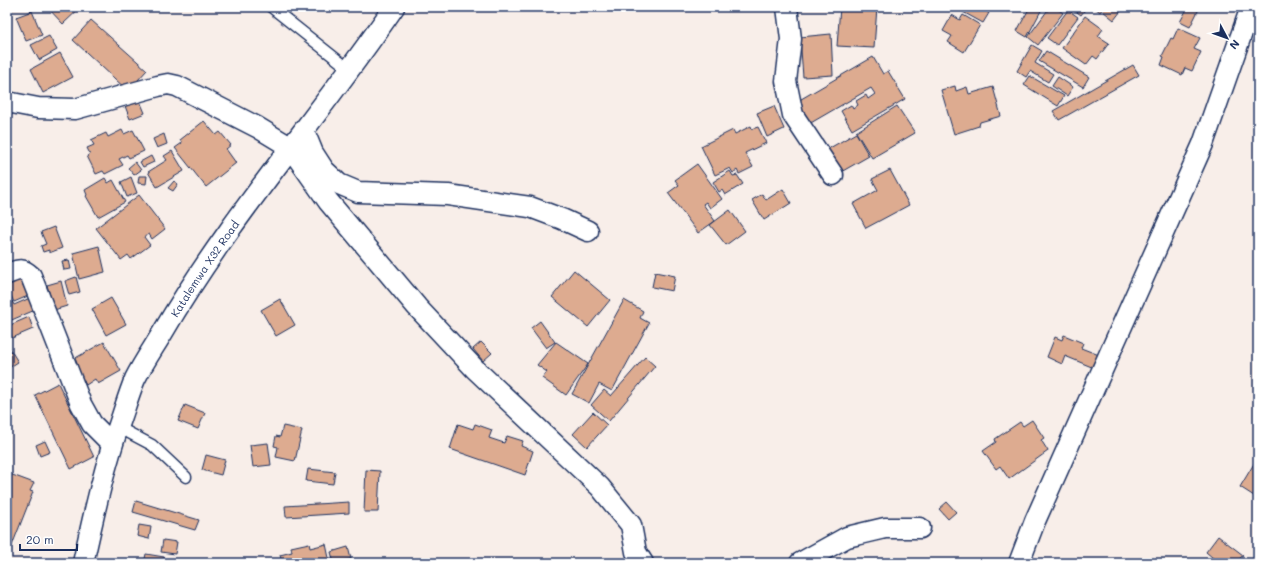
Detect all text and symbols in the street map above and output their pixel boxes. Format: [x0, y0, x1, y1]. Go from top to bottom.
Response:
north arrow [1207, 18, 1247, 58]
text: N [1227, 37, 1243, 53]
street label: Katalemwa X32 Road [166, 217, 242, 319]
scale bar [20, 526, 77, 552]
text: 20 m [26, 531, 54, 547]

